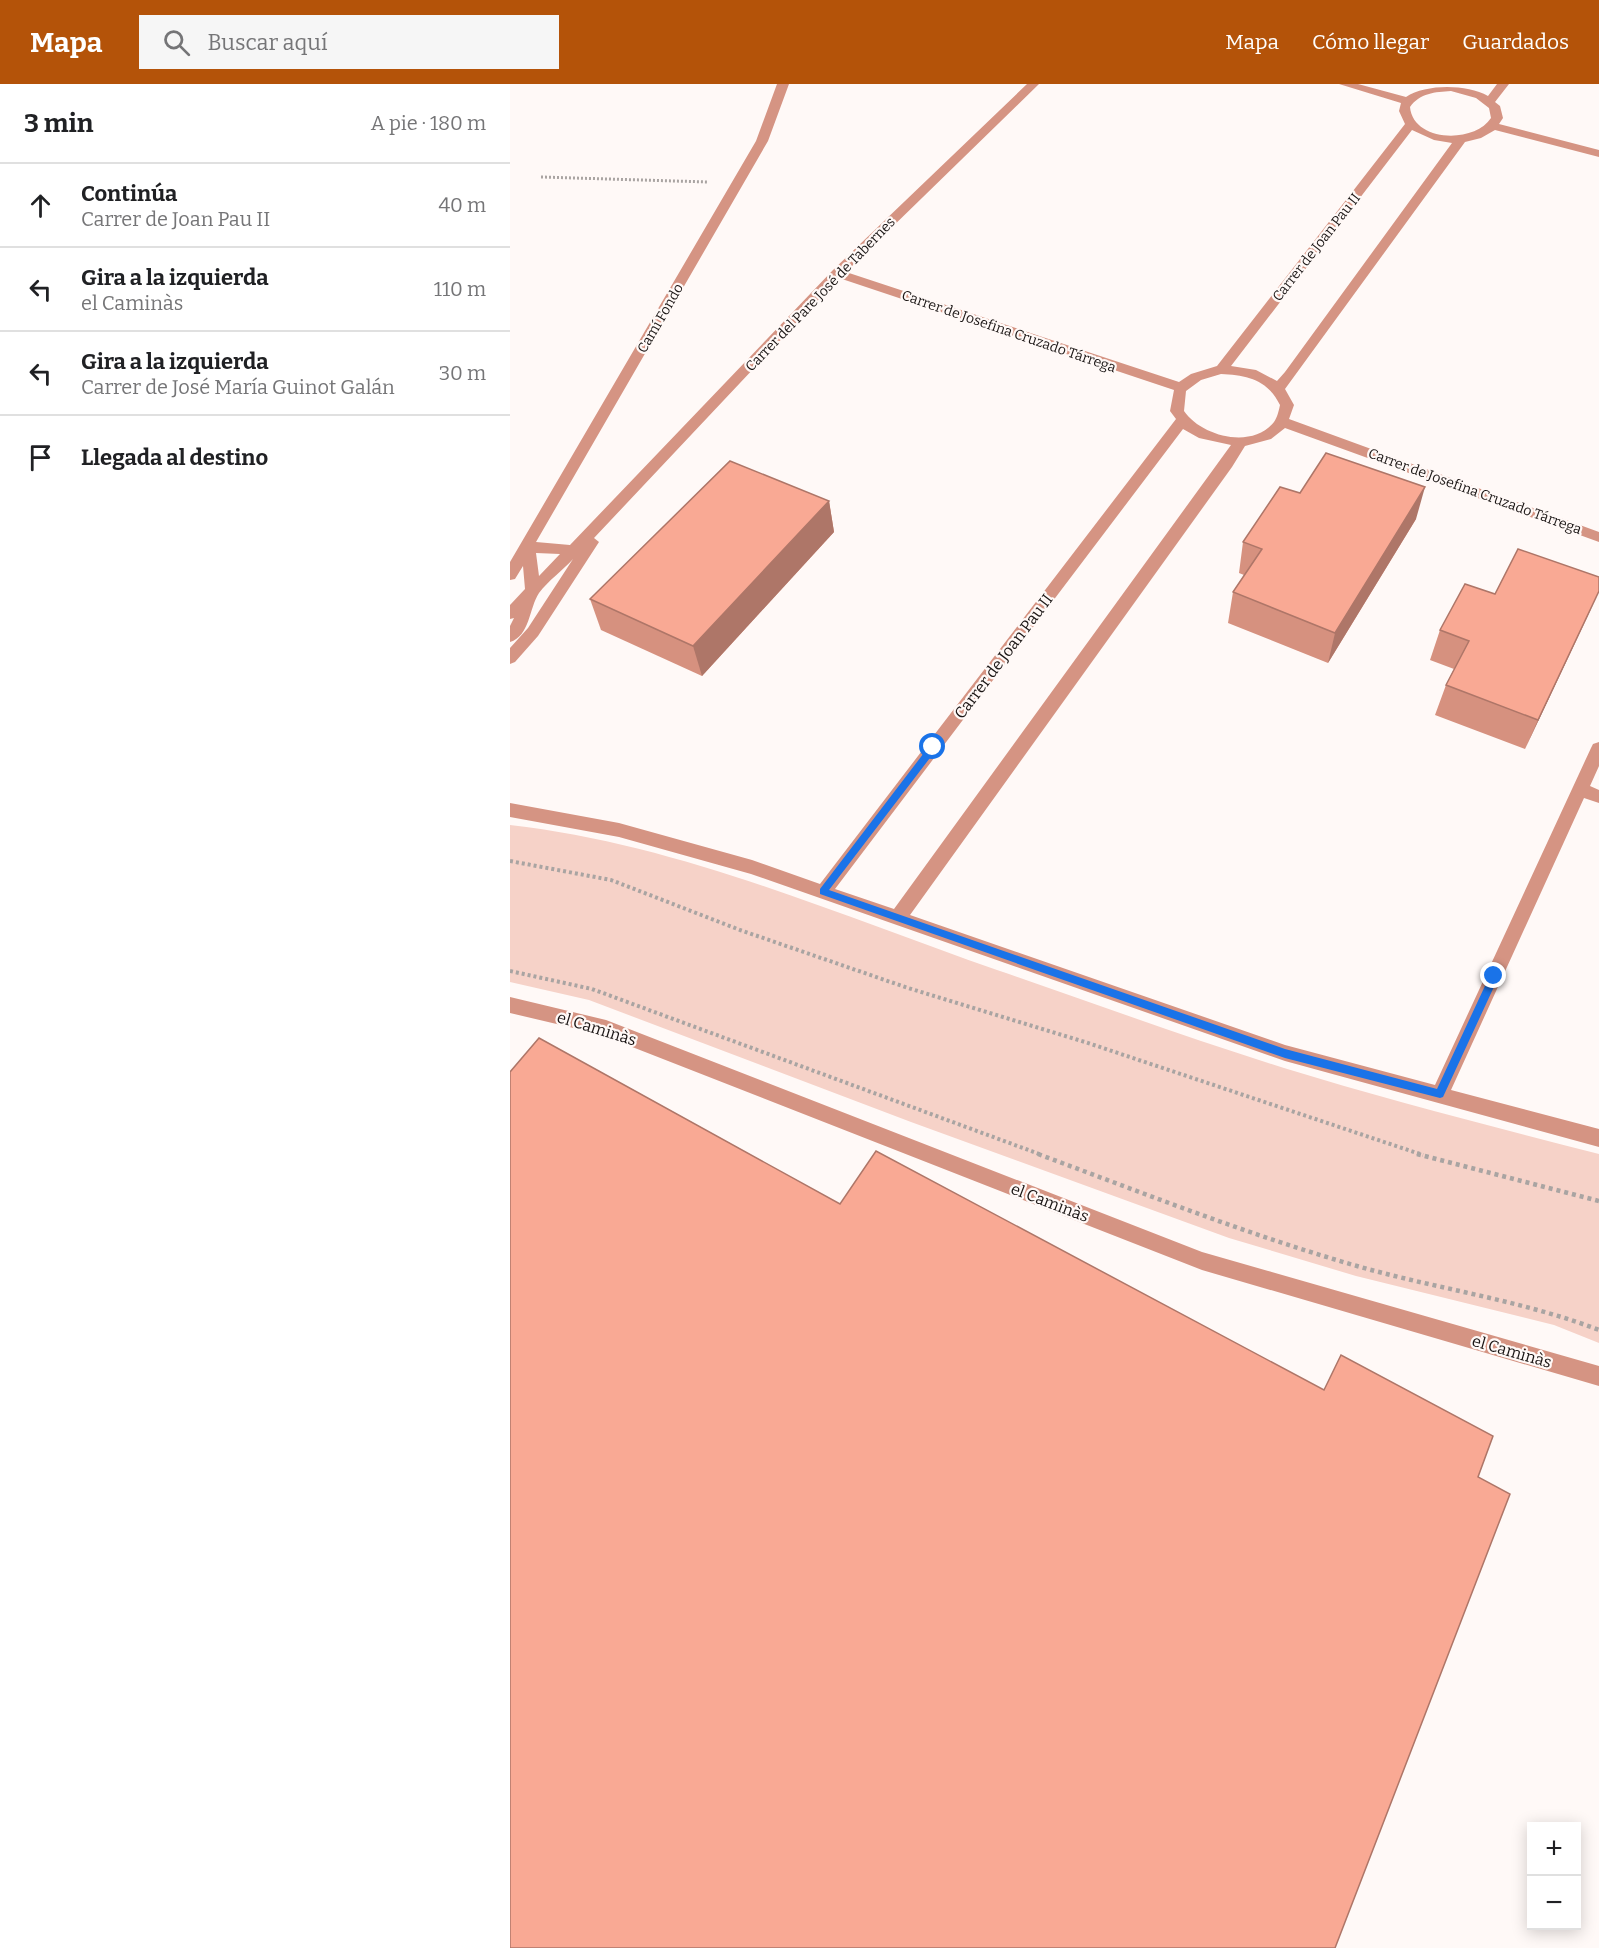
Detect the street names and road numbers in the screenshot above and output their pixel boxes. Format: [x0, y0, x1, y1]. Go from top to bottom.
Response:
street label: Carrer de Joan Pau II [1269, 190, 1364, 305]
street label: Carrer del Pare José de Tabernes [742, 214, 899, 375]
street label: Camí Fondo [634, 281, 687, 356]
street label: Carrer de Josefina Cruzado Tárrega [899, 287, 1119, 376]
street label: Carrer de Josefina Cruzado Tárrega [1366, 445, 1584, 538]
street label: Carrer de Joan Pau II [950, 590, 1057, 722]
street label: el Caminàs [555, 1007, 639, 1050]
street label: el Caminàs [1008, 1179, 1091, 1226]
street label: el Caminàs [1470, 1331, 1554, 1372]

